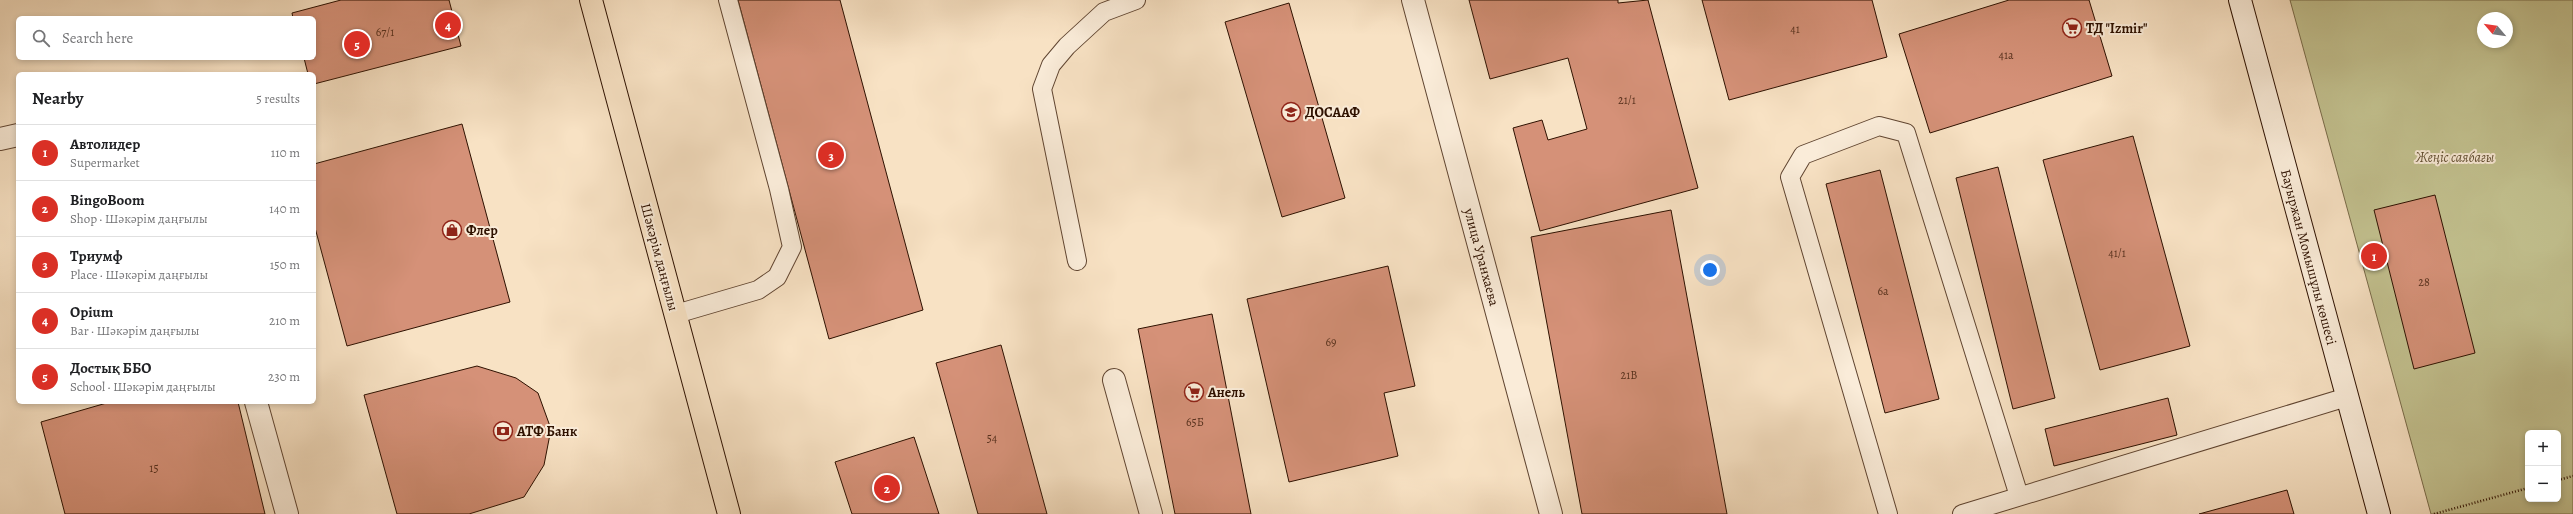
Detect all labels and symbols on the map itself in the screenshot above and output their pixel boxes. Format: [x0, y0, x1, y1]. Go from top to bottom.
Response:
pin: 4 [435, 10, 461, 40]
north arrow [2477, 12, 2513, 48]
supermarket icon: ТД "Izmir" [2061, 17, 2083, 39]
place label: ТД "Izmir" [2086, 19, 2148, 38]
house number: 41 [1790, 21, 1800, 37]
house number: 67/1 [376, 24, 394, 40]
pin: 5 [344, 29, 370, 59]
house number: 41а [1998, 47, 2014, 63]
house number: 21/1 [1618, 92, 1636, 108]
school or university icon: ДОСААФ [1280, 101, 1302, 123]
place label: ДОСААФ [1305, 103, 1360, 122]
pin: 3 [818, 140, 844, 170]
park label: Жеңіс саябағы [2415, 148, 2495, 167]
street label: Бауыржан Момышұлы көшесі [2276, 167, 2341, 347]
street label: Шәкәрім даңғылы [636, 201, 683, 313]
street label: улица Уранхаева [1459, 205, 1504, 309]
shop icon: Флер [441, 219, 463, 241]
place label: Флер [466, 221, 498, 240]
pin: 1 [2361, 241, 2387, 271]
house number: 41/1 [2108, 245, 2126, 261]
your location [1700, 260, 1720, 280]
house number: 28 [2418, 274, 2430, 290]
house number: 6а [1877, 283, 1889, 299]
house number: 69 [1325, 334, 1337, 350]
house number: 21В [1621, 367, 1637, 383]
supermarket icon: Анель [1183, 381, 1205, 403]
place label: Анель [1207, 383, 1245, 402]
house number: 65Б [1186, 414, 1204, 430]
bank icon: АТФ Банк [492, 420, 514, 442]
place label: АТФ Банк [516, 422, 578, 441]
house number: 54 [987, 430, 998, 446]
house number: 15 [149, 460, 159, 476]
pin: 2 [874, 473, 900, 503]

